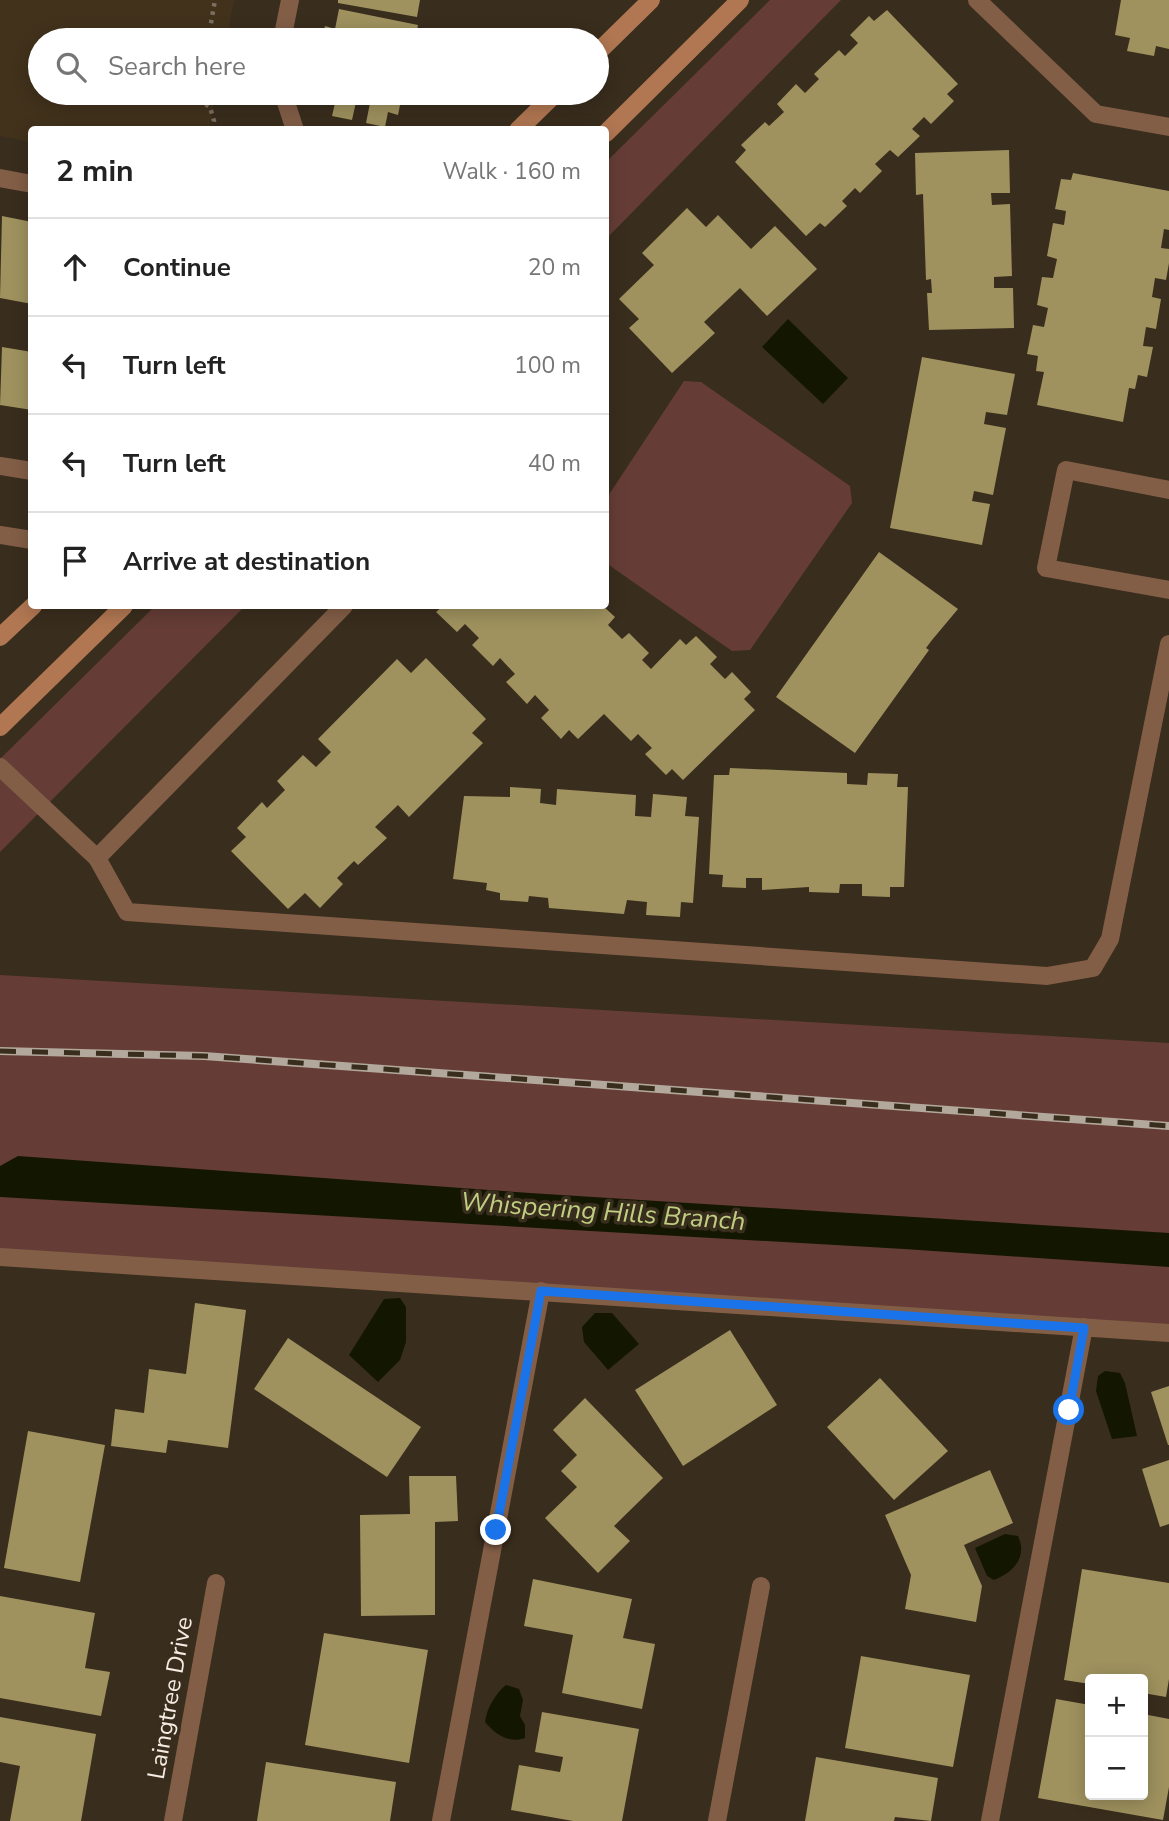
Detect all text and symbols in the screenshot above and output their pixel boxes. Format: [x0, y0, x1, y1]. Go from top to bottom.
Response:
search box [28, 28, 609, 105]
icon: search [52, 48, 90, 86]
text: Search here [108, 49, 246, 84]
text: 2 min [56, 151, 134, 192]
text: Walk · 160 m [442, 156, 581, 187]
icon: ahead [56, 248, 94, 286]
text: Continue [123, 250, 231, 285]
text: 20 m [528, 252, 581, 283]
icon: left [56, 346, 94, 384]
text: Turn left [123, 348, 226, 383]
text: 100 m [514, 350, 581, 381]
icon: left [56, 444, 94, 482]
text: Turn left [123, 446, 226, 481]
text: 40 m [528, 448, 581, 479]
icon: arrive [56, 542, 94, 580]
text: Arrive at destination [123, 544, 370, 579]
water label: Whispering Hills Branch [459, 1184, 747, 1239]
route start [1053, 1394, 1084, 1425]
route end [480, 1514, 511, 1545]
street label: Laingtree Drive [140, 1614, 200, 1782]
map controls [1085, 1674, 1148, 1800]
button: + [1085, 1674, 1148, 1737]
button: − [1085, 1737, 1148, 1800]

